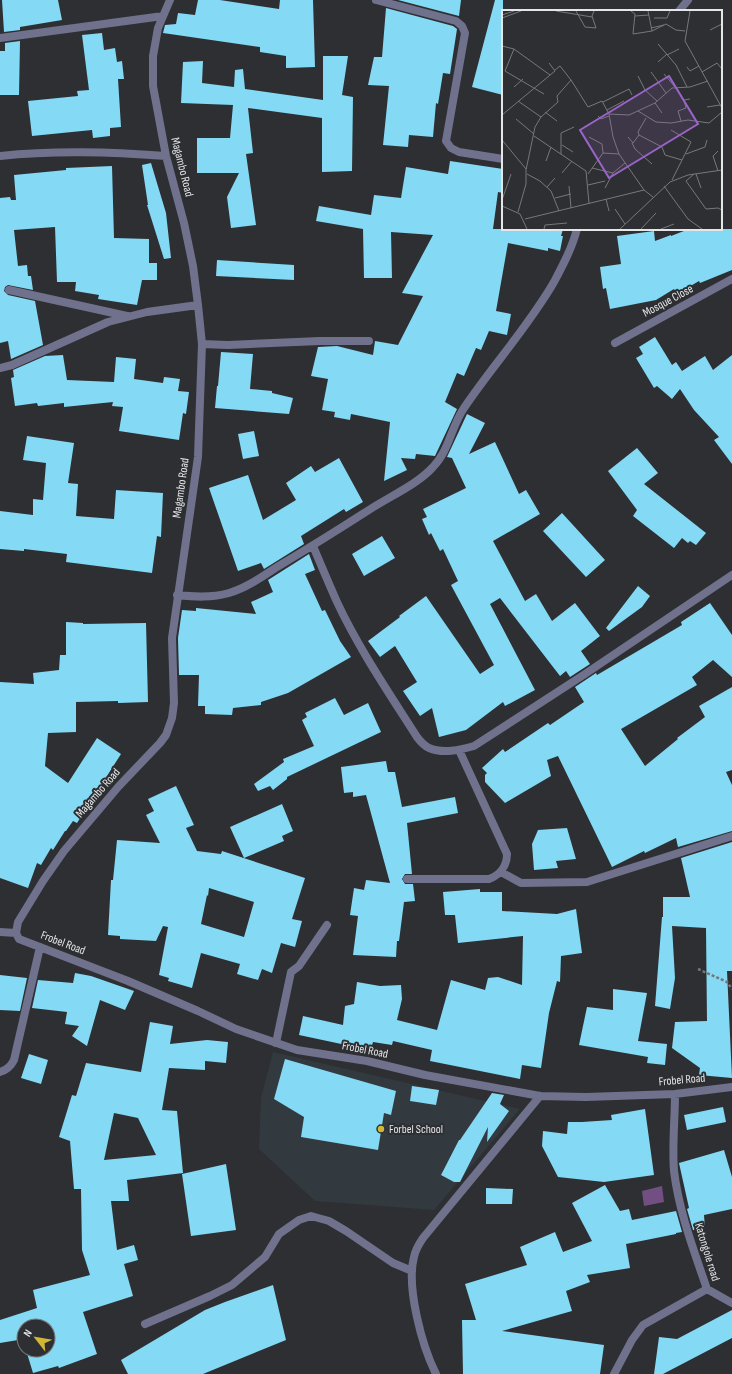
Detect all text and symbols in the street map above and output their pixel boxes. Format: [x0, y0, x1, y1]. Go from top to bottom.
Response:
inset map [502, 10, 722, 230]
street label: Magambo Road [167, 136, 197, 198]
street label: Mosque Close [640, 281, 696, 321]
street label: Magambo Road [169, 457, 193, 519]
street label: Magambo Road [72, 765, 124, 821]
street label: Frobel Road [39, 928, 87, 958]
street label: Frobel Road [341, 1038, 389, 1062]
street label: Frobel Road [658, 1070, 706, 1090]
place label: Forbel School [389, 1122, 443, 1137]
marker: Forbel School [376, 1124, 386, 1134]
street label: Katongole road [691, 1221, 723, 1283]
north arrow [16, 1318, 56, 1358]
text: N [21, 1327, 35, 1339]

